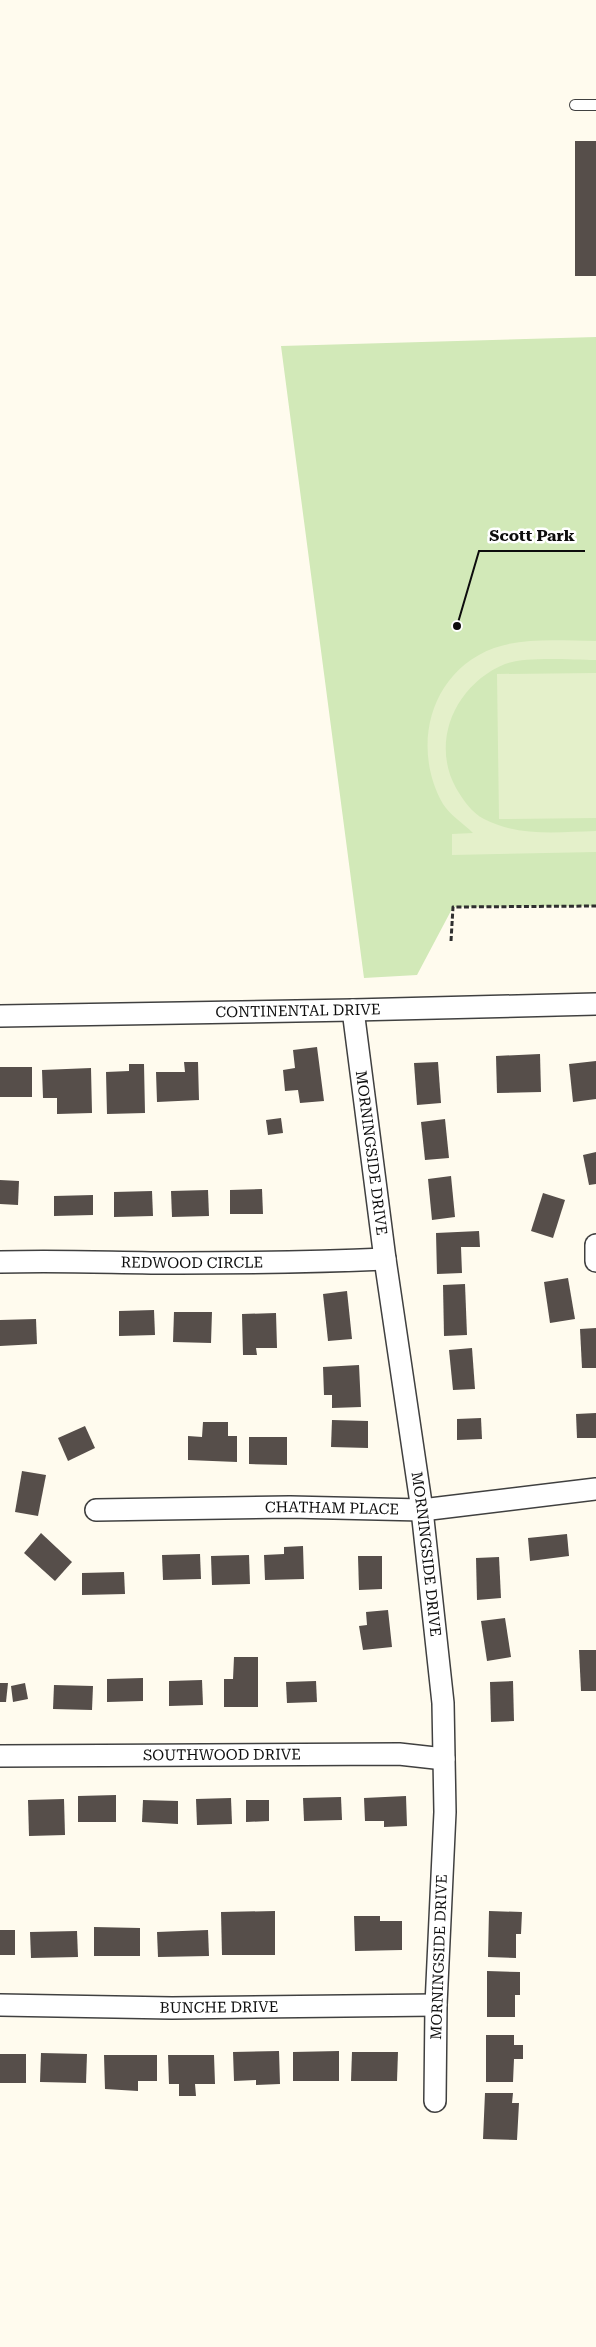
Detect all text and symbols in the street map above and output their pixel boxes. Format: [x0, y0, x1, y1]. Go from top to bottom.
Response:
callout: Scott Park [479, 520, 585, 551]
text: Scott Park [489, 526, 575, 545]
street label: CONTINENTAL DRIVE [215, 1000, 381, 1021]
street label: MORNINGSIDE DRIVE [352, 1069, 391, 1236]
street label: REDWOOD CIRCLE [121, 1253, 263, 1272]
street label: MORNINGSIDE DRIVE [407, 1470, 445, 1637]
street label: CHATHAM PLACE [265, 1498, 399, 1518]
street label: SOUTHWOOD DRIVE [143, 1745, 301, 1764]
street label: MORNINGSIDE DRIVE [427, 1874, 451, 2040]
street label: BUNCHE DRIVE [160, 1998, 278, 2017]

